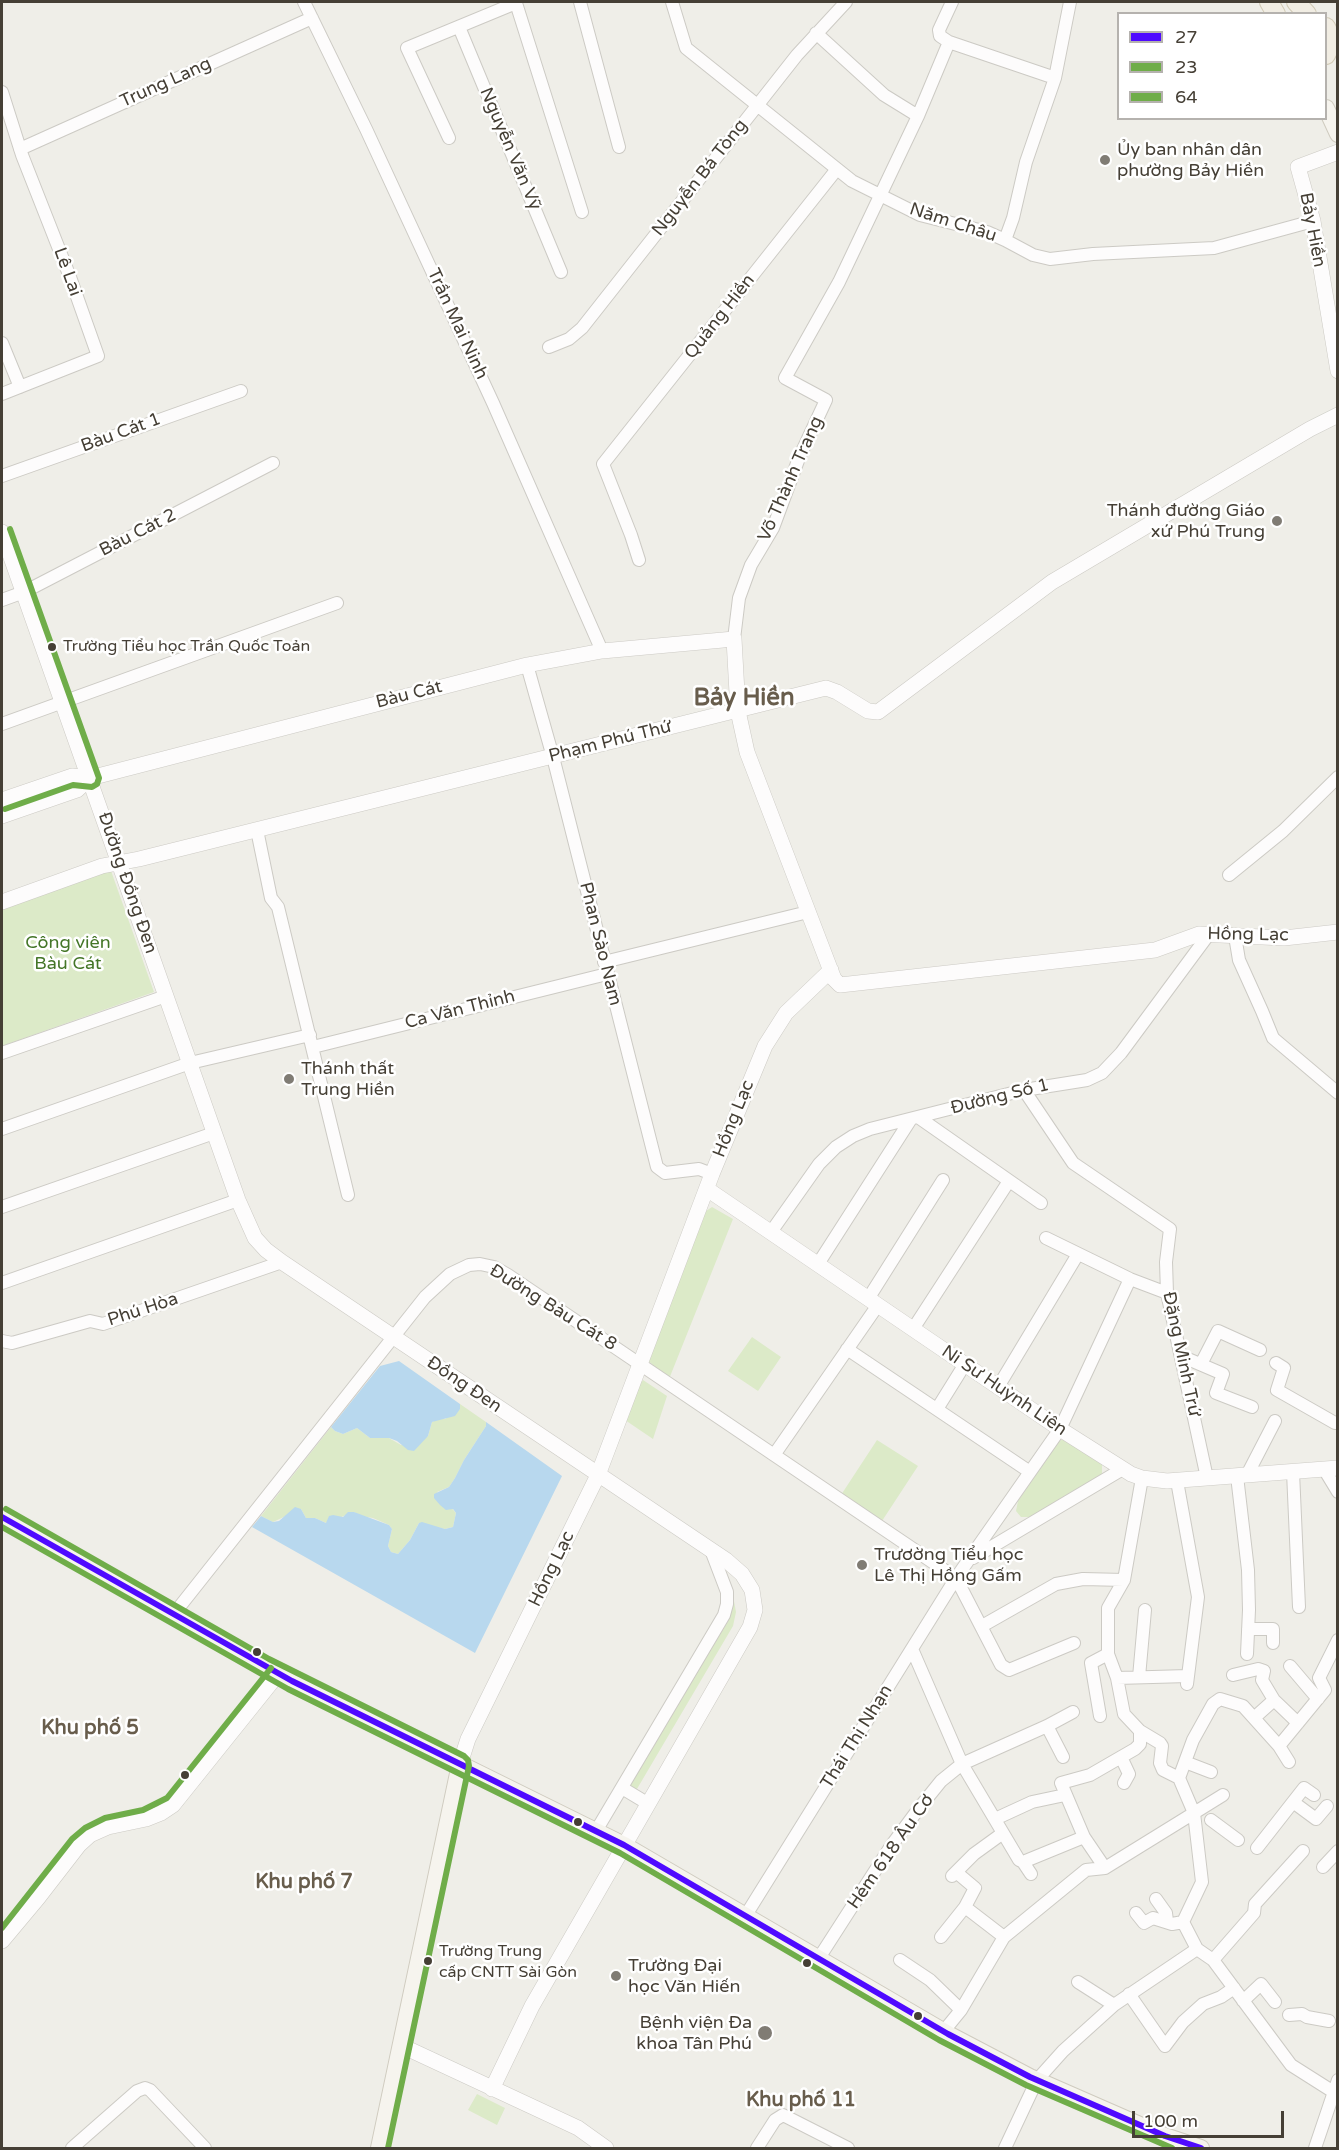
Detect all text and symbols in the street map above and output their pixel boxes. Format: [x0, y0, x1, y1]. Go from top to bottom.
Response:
legend [1117, 12, 1327, 120]
text: 27 [1175, 26, 1198, 48]
street label: Trung Lang [117, 53, 215, 113]
text: 23 [1175, 56, 1198, 78]
street label: Nguyễn Văn Vỹ [474, 85, 546, 213]
text: 64 [1175, 86, 1198, 108]
street label: Nguyễn Bá Tòng [648, 115, 752, 241]
place label: Ủy ban nhân dân phường Bảy Hiền [1117, 139, 1264, 182]
marker: Ủy ban nhân dân phường Bảy Hiền [1098, 153, 1112, 167]
street label: Bảy Hiền [1294, 191, 1330, 269]
street label: Năm Châu [907, 199, 999, 247]
street label: Lê Lai [48, 245, 86, 299]
street label: Trần Mai Ninh [422, 265, 492, 383]
street label: Quảng Hiền [680, 270, 760, 364]
street label: Bàu Cát 1 [78, 409, 164, 457]
street label: Võ Thành Trang [754, 413, 828, 545]
place label: Thánh đường Giáo xứ Phú Trung [1107, 500, 1265, 542]
street label: Bàu Cát 2 [96, 504, 180, 562]
marker: Thánh đường Giáo xứ Phú Trung [1270, 514, 1284, 528]
place label: Trường Tiểu học Trần Quốc Toản [63, 637, 310, 657]
marker: Trường Tiểu học Trần Quốc Toản [46, 641, 58, 653]
street label: Bàu Cát [374, 676, 444, 714]
district label: Bảy Hiền [693, 685, 795, 713]
street label: Phạm Phú Thứ [546, 716, 674, 768]
street label: Đường Đồng Đen [93, 809, 161, 957]
street label: Phan Sào Nam [574, 880, 626, 1008]
street label: Hồng Lạc [1207, 923, 1289, 947]
park label: Công viên Bàu Cát [25, 932, 111, 974]
street label: Ca Văn Thỉnh [403, 986, 517, 1034]
place label: Thánh thất Trung Hiền [301, 1058, 395, 1100]
marker: Thánh thất Trung Hiền [282, 1072, 296, 1086]
street label: Đường Số 1 [949, 1074, 1051, 1120]
street label: Hồng Lạc [709, 1077, 759, 1161]
street label: Đường Bàu Cát 8 [485, 1260, 621, 1356]
street label: Phú Hòa [105, 1288, 181, 1332]
street label: Đặng Minh Trứ [1157, 1290, 1205, 1418]
street label: Ni Sư Huỳnh Liên [937, 1341, 1071, 1441]
street label: Đồng Đen [422, 1352, 506, 1418]
street label: Hồng Lạc [524, 1528, 580, 1610]
place label: Trươờng Tiểu học Lê Thị Hồng Gấm [874, 1544, 1023, 1586]
marker: Trươờng Tiểu học Lê Thị Hồng Gấm [855, 1558, 869, 1572]
unlabelled marker [251, 1646, 263, 1658]
street label: Thái Thị Nhạn [816, 1681, 898, 1793]
district label: Khu phố 5 [41, 1717, 139, 1741]
unlabelled marker [179, 1769, 191, 1781]
street label: Hẻm 618 Âu Cơ [843, 1790, 939, 1914]
unlabelled marker [572, 1816, 584, 1828]
district label: Khu phố 7 [255, 1871, 353, 1895]
place label: Trường Trung cấp CNTT Sài Gòn [439, 1942, 577, 1980]
marker: Trường Trung cấp CNTT Sài Gòn [422, 1955, 434, 1967]
place label: Trường Đại học Văn Hiến [628, 1955, 740, 1998]
unlabelled marker [801, 1957, 813, 1969]
marker: Trường Đại học Văn Hiến [609, 1969, 623, 1983]
unlabelled marker [912, 2010, 924, 2022]
place label: Bệnh viện Đa khoa Tân Phú [636, 2012, 752, 2054]
marker: Bệnh viện Đa khoa Tân Phú [756, 2024, 774, 2042]
district label: Khu phố 11 [746, 2089, 856, 2113]
scale bar [1135, 2099, 1286, 2137]
text: 100 m [1143, 2110, 1198, 2132]

